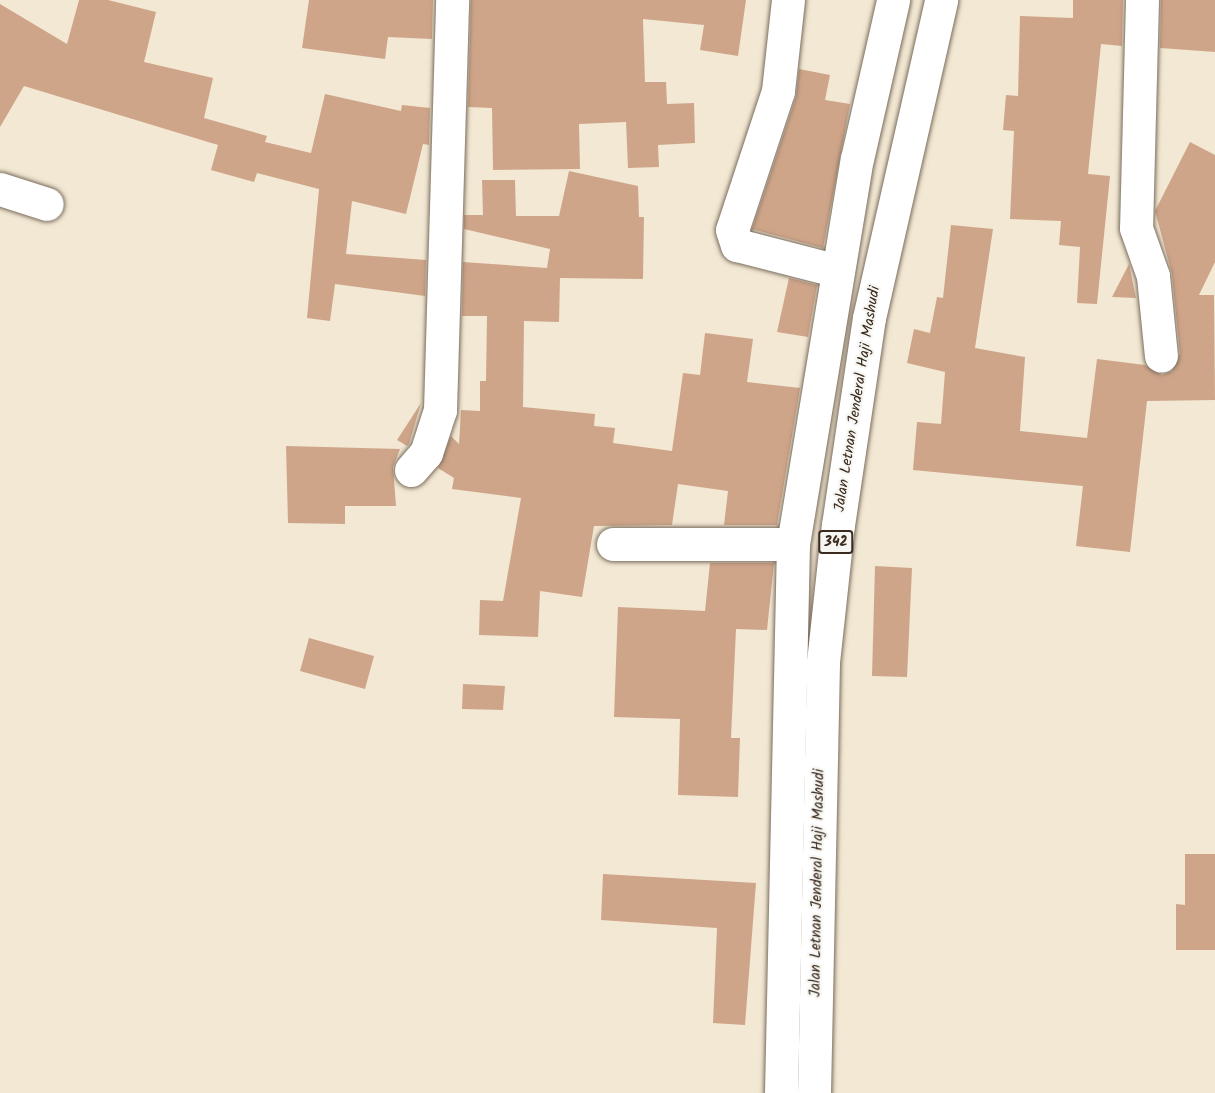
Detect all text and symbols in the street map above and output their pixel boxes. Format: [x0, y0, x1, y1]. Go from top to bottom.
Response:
street label: Jalan Letnan Jenderal Haji Mashudi [831, 285, 885, 513]
road number: 342 [818, 531, 854, 553]
street label: Jalan Letnan Jenderal Haji Mashudi [807, 769, 829, 997]

